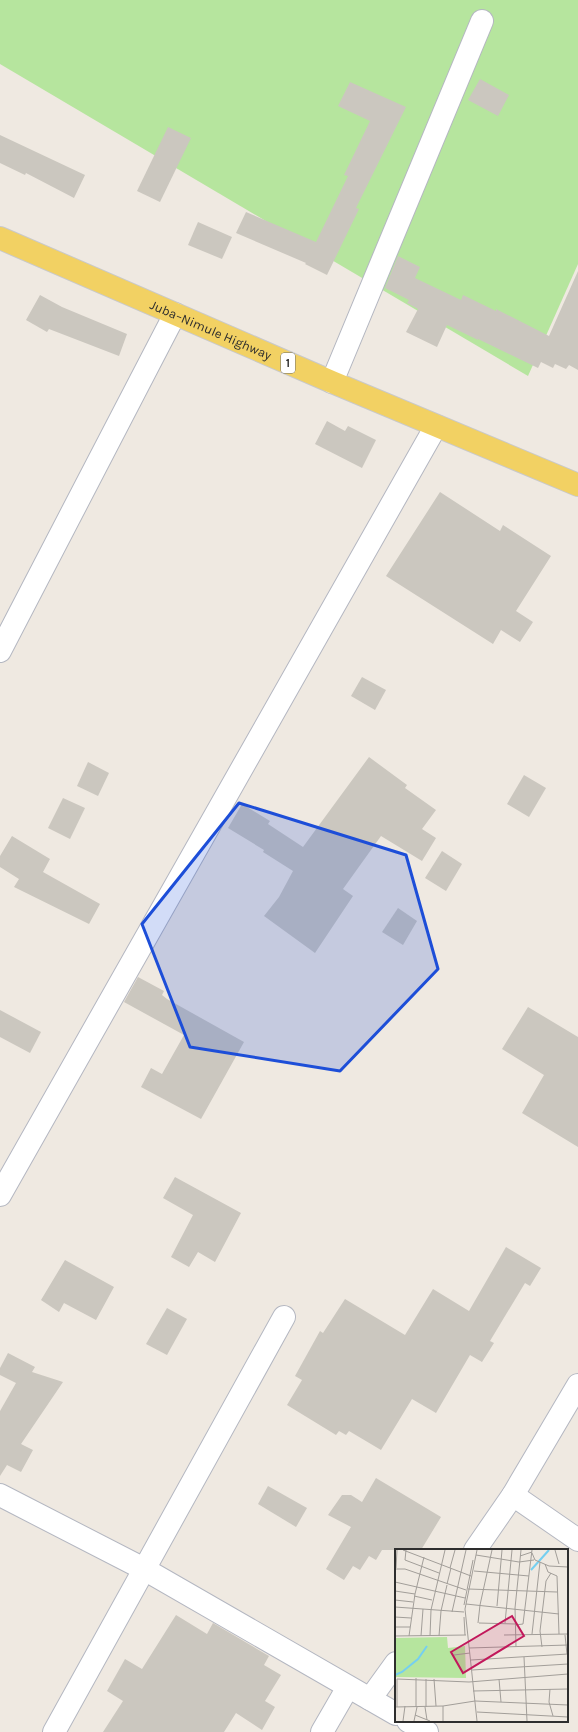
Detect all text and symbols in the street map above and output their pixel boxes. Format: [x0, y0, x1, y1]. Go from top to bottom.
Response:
street label: Juba–Nimule Highway [148, 297, 274, 363]
road number: 1 [281, 353, 295, 373]
inset map [395, 1549, 568, 1722]

